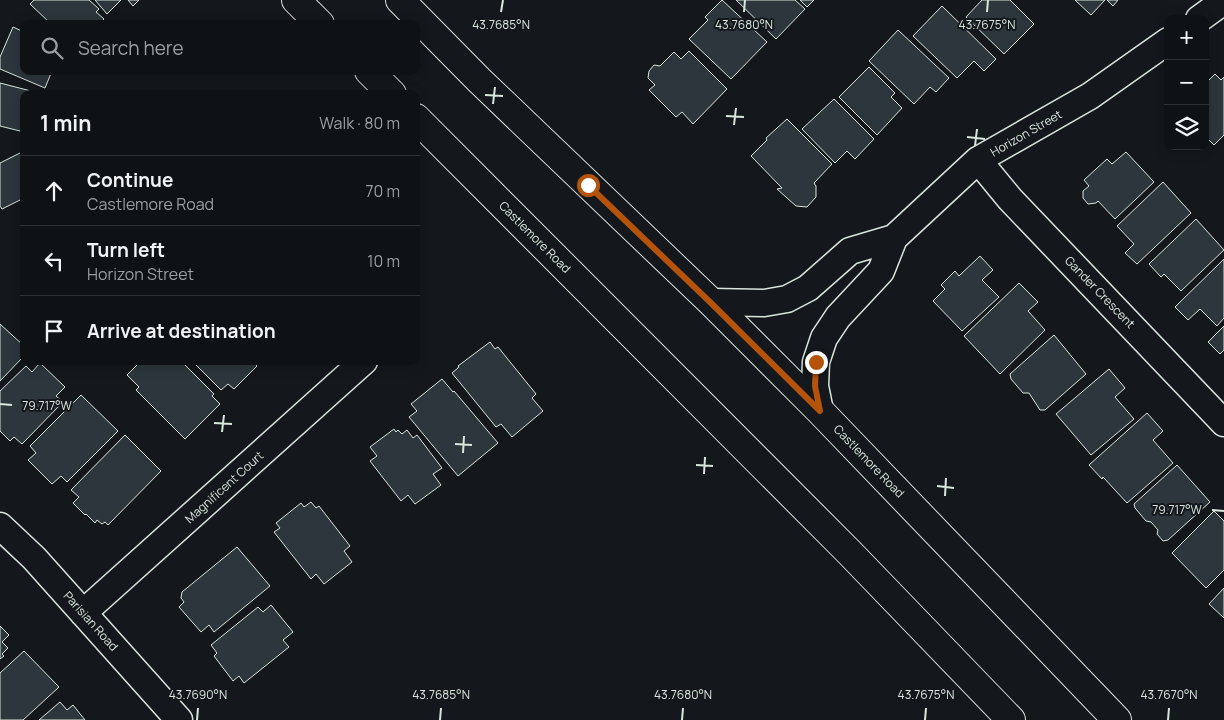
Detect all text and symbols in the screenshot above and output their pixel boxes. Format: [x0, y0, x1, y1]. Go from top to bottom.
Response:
map controls [1164, 15, 1209, 150]
button: + [1164, 15, 1209, 60]
text: 43.7685°N [472, 16, 530, 33]
text: 43.7680°N [715, 16, 773, 33]
text: 43.7675°N [959, 16, 1015, 33]
search box [20, 20, 420, 75]
icon: search [38, 34, 66, 62]
text: Search here [78, 35, 184, 61]
button: − [1164, 60, 1209, 105]
street label: Horizon Street [987, 105, 1065, 160]
button: layers [1164, 105, 1209, 150]
text: 1 min [40, 109, 91, 137]
text: Walk · 80 m [319, 112, 400, 134]
text: Continue [87, 167, 173, 193]
route start [577, 174, 600, 197]
icon: ahead [40, 177, 68, 205]
text: 70 m [365, 180, 400, 202]
text: Castlemore Road [87, 193, 214, 215]
street label: Castlemore Road [495, 197, 575, 277]
text: Turn left [87, 237, 165, 263]
icon: left [40, 247, 68, 275]
text: 10 m [367, 250, 400, 272]
street label: Gander Crescent [1061, 252, 1139, 332]
text: Horizon Street [87, 263, 194, 285]
icon: arrive [40, 317, 68, 345]
text: Arrive at destination [87, 318, 276, 344]
route end [805, 351, 828, 374]
text: 79.717°W [22, 397, 73, 414]
street label: Castlemore Road [830, 421, 908, 501]
street label: Magnificent Court [181, 447, 267, 527]
text: 79.717°W [1152, 501, 1203, 518]
street label: Parisian Road [60, 588, 122, 654]
text: 43.7690°N [169, 686, 227, 703]
text: 43.7685°N [412, 686, 470, 703]
text: 43.7680°N [654, 686, 712, 703]
text: 43.7675°N [898, 686, 954, 703]
text: 43.7670°N [1140, 686, 1198, 703]

